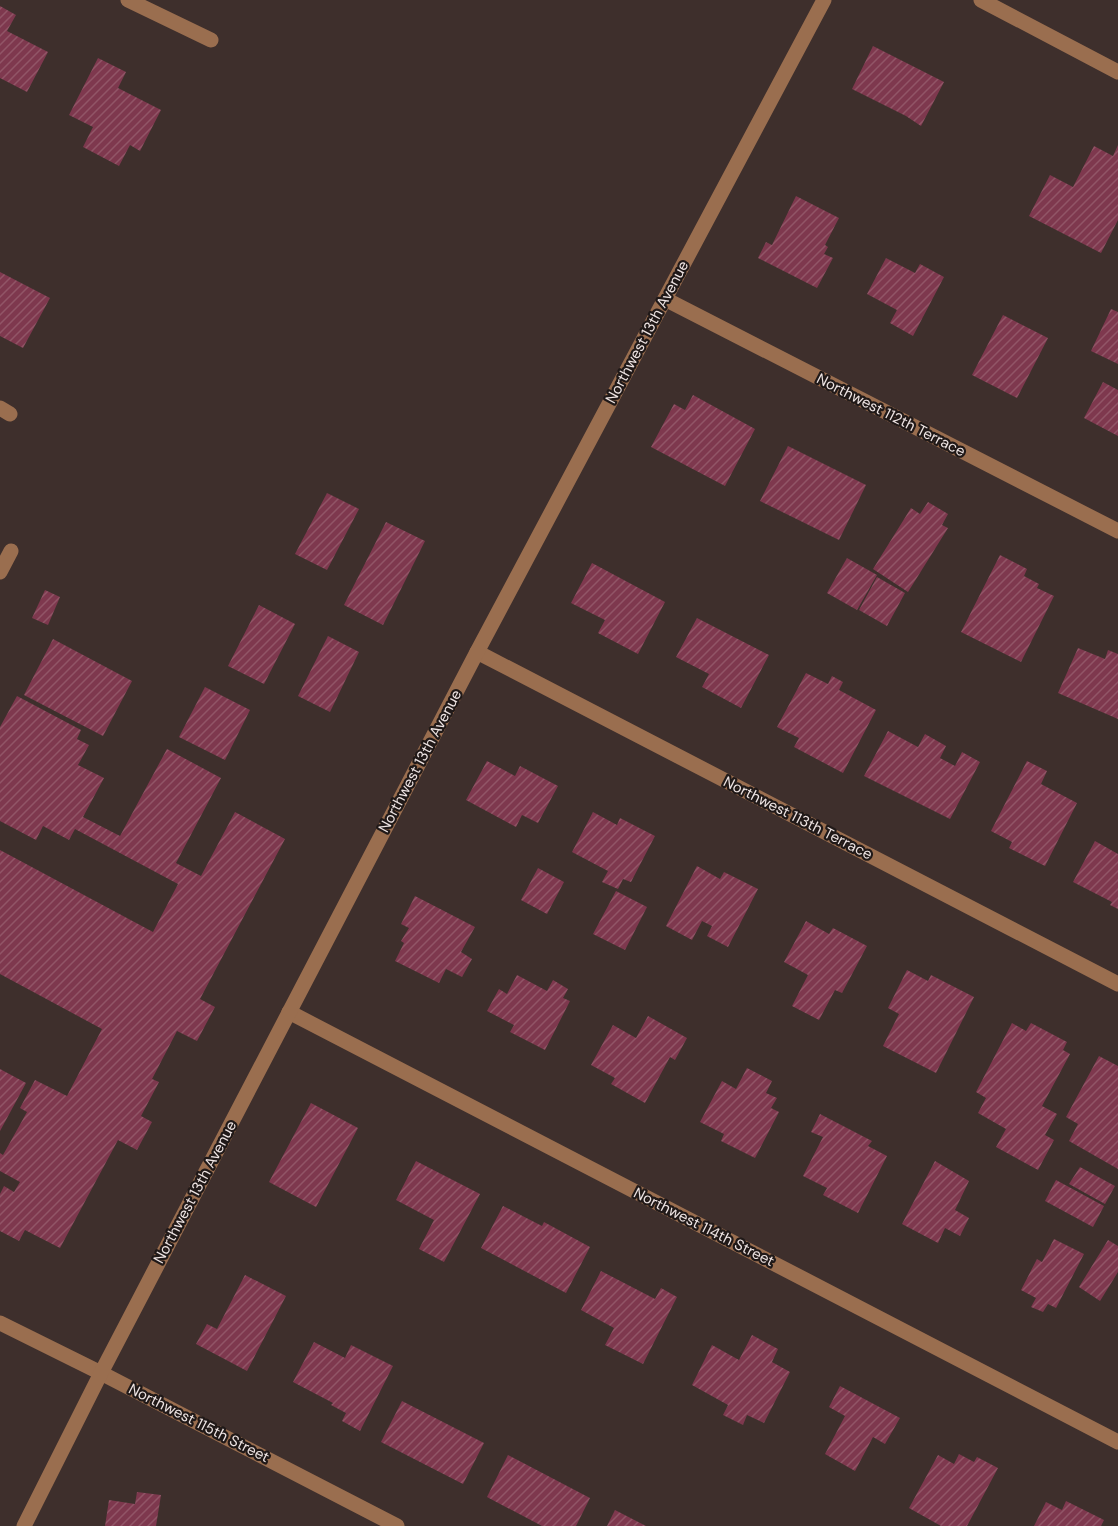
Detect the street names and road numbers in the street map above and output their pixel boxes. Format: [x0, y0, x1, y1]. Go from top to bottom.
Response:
street label: Northwest 13th Avenue [601, 257, 693, 407]
street label: Northwest 112th Terrace [813, 369, 969, 461]
street label: Northwest 13th Avenue [374, 686, 466, 836]
street label: Northwest 113th Terrace [720, 772, 876, 864]
street label: Northwest 13th Avenue [149, 1117, 241, 1267]
street label: Northwest 114th Street [630, 1183, 778, 1271]
street label: Northwest 115th Street [125, 1379, 273, 1467]

